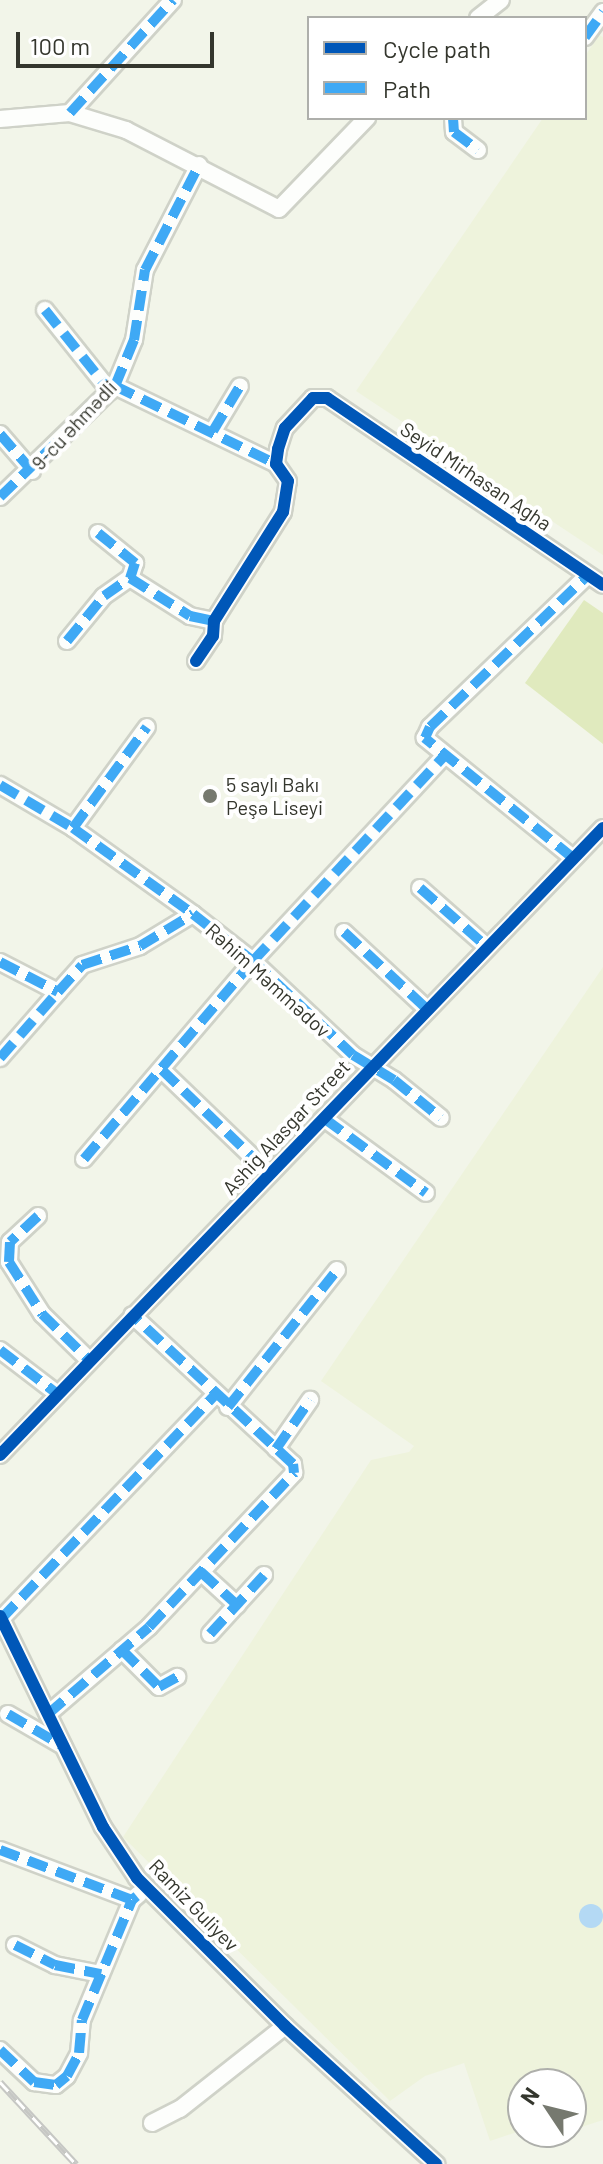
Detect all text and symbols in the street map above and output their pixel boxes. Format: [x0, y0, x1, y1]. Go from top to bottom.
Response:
scale bar [20, 16, 218, 66]
legend [307, 16, 587, 120]
text: 100 m [30, 31, 90, 60]
text: Cycle path [383, 34, 491, 63]
text: Path [383, 74, 431, 103]
street label: 9-cu Əhmədli [26, 375, 122, 475]
street label: Seyid Mirhasan Agha [396, 417, 556, 535]
place label: 5 saylı Bakı Peşə Liseyi [226, 772, 323, 819]
marker: 5 saylı Bakı Peşə Liseyi [201, 787, 219, 805]
street label: Rəhim Məmmədov [201, 918, 335, 1042]
street label: Ashig Alasgar Street [217, 1055, 355, 1199]
street label: Ramiz Guliyev [144, 1854, 244, 1956]
north arrow [507, 2068, 587, 2148]
text: N [514, 2082, 544, 2109]

